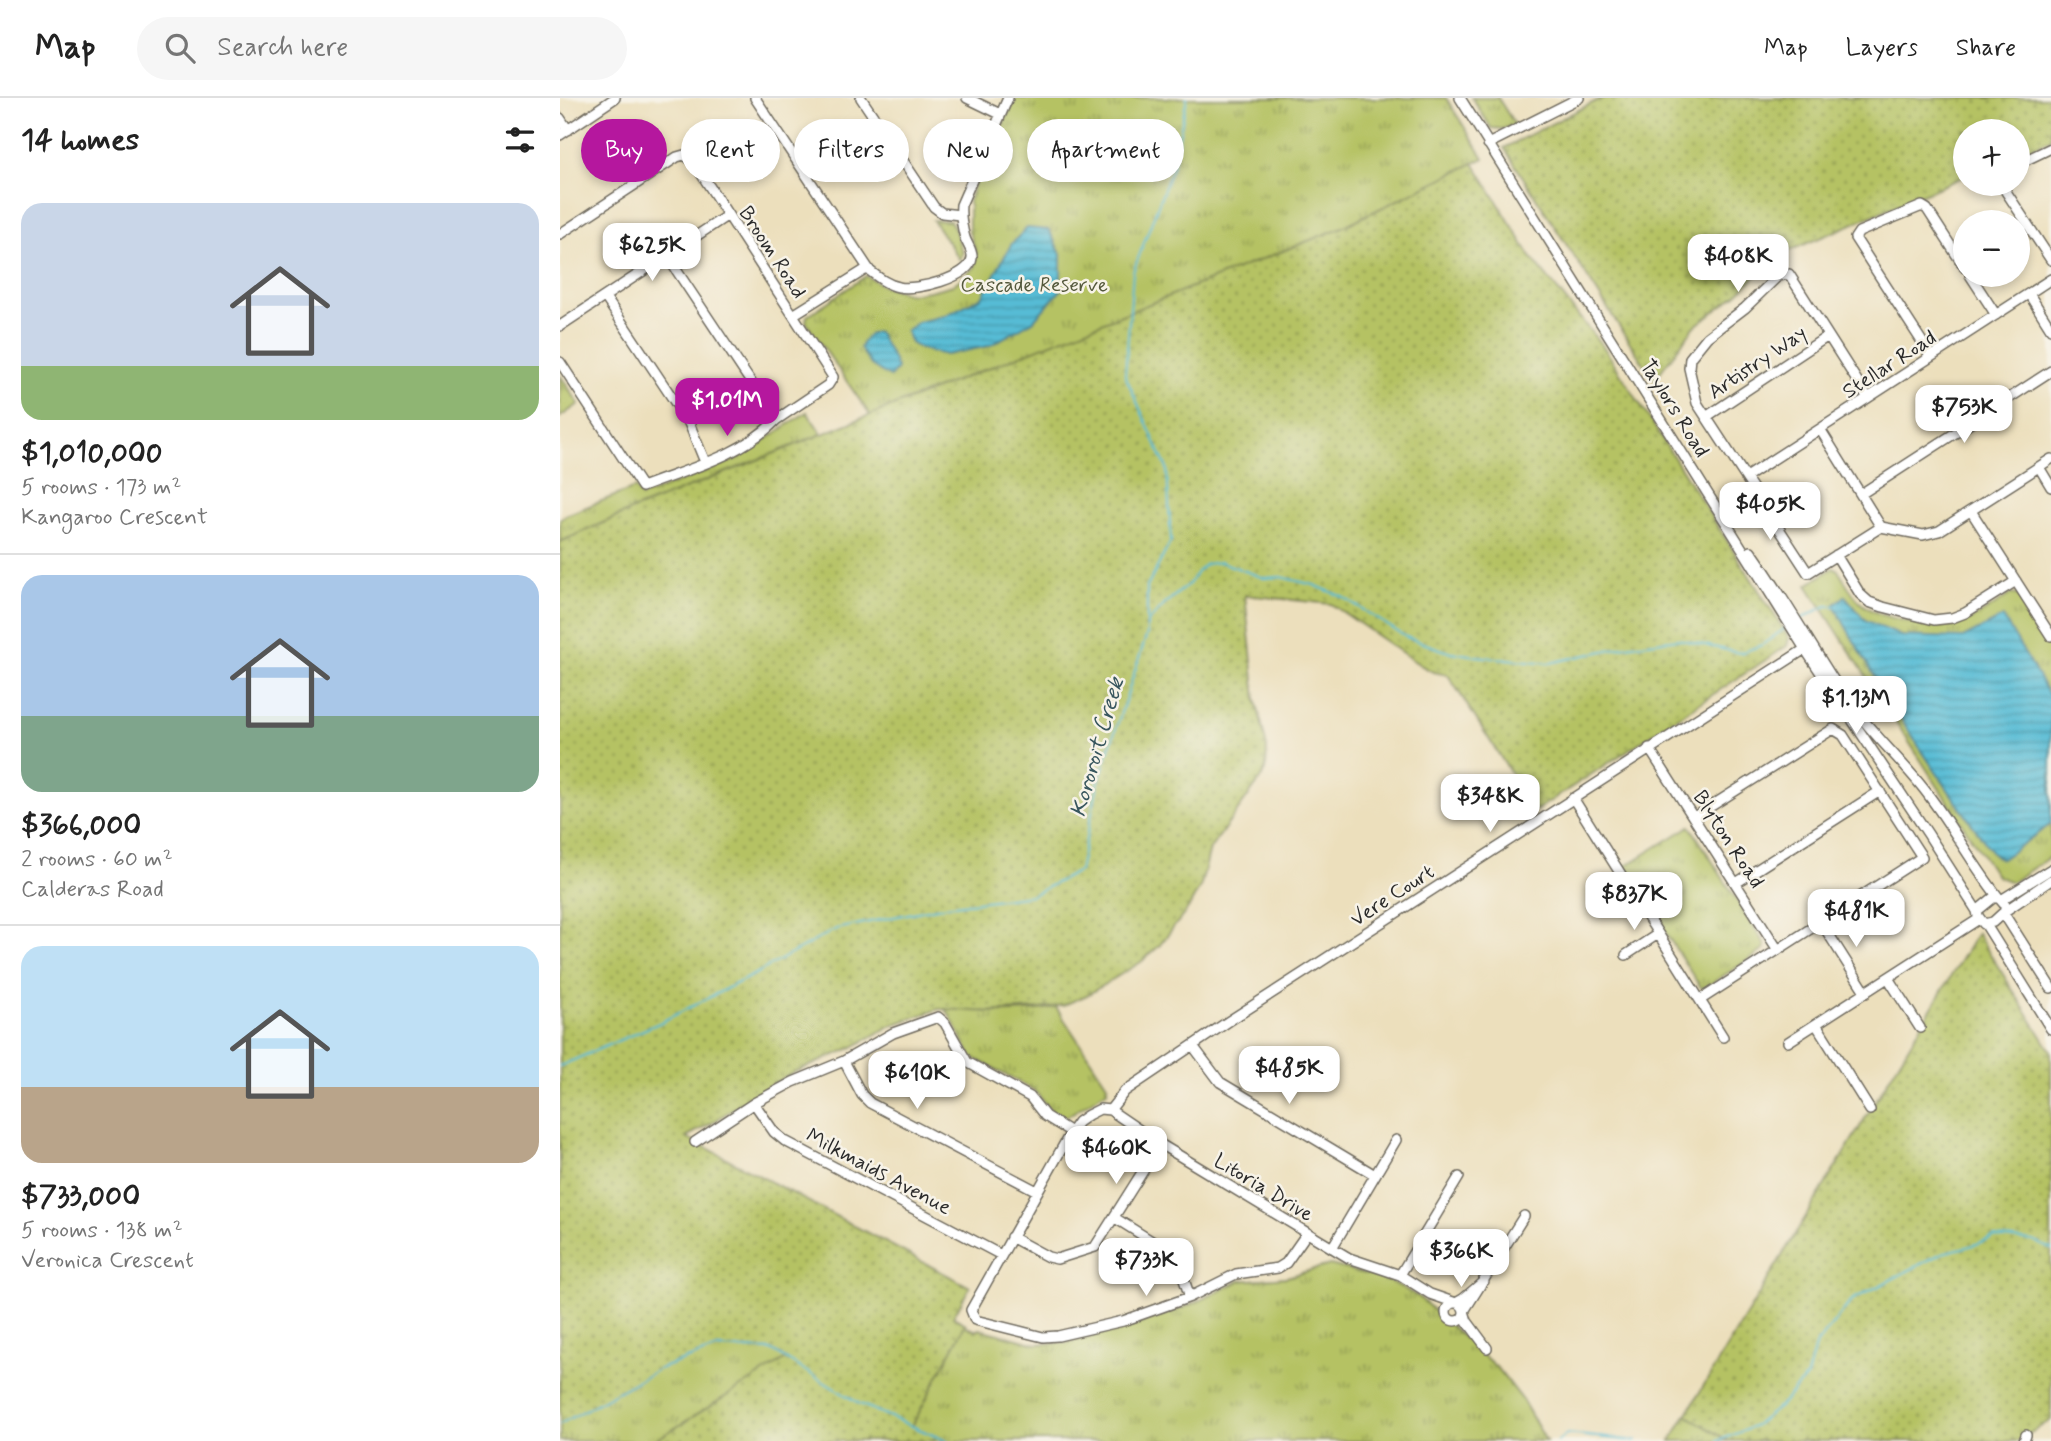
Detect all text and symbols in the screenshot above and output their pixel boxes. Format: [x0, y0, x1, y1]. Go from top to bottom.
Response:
search box [137, 17, 627, 80]
text: Map [35, 26, 95, 70]
icon: search [161, 29, 199, 67]
text: Search here [217, 31, 348, 65]
text: Map [1764, 33, 1808, 64]
text: Layers [1846, 33, 1918, 64]
text: Share [1956, 33, 2016, 64]
chip: Buy [581, 119, 667, 182]
chip: Rent [681, 119, 780, 182]
chip: Filters [794, 119, 909, 182]
chip: New [923, 119, 1013, 182]
chip: Apartment [1027, 119, 1184, 182]
map controls [1953, 119, 2030, 287]
button: + [1953, 119, 2030, 196]
text: 14 homes [21, 121, 139, 160]
icon: filters [501, 121, 539, 159]
street label: Broom Road [732, 201, 813, 304]
button: − [1953, 210, 2030, 287]
pin: $625K [603, 223, 701, 283]
text: $625K [619, 231, 685, 261]
pin: $408K [1689, 234, 1787, 294]
text: $408K [1704, 242, 1772, 272]
icon: home [217, 248, 343, 374]
park label: Cascade Reserve [960, 271, 1108, 299]
street label: Artistry Way [1703, 320, 1812, 406]
street label: Stellar Road [1837, 324, 1942, 406]
street label: Taylors Road [1633, 354, 1715, 463]
pin: $1.01M [670, 378, 784, 438]
text: $1.01M [691, 386, 763, 416]
pin: $753K [1915, 386, 2013, 445]
text: $753K [1931, 393, 1997, 423]
text: $1,010,000 [21, 434, 163, 473]
text: 5 rooms · 173 m² [21, 473, 181, 503]
pin: $405K [1721, 482, 1819, 542]
text: $405K [1735, 490, 1805, 520]
text: Kangaroo Crescent [21, 503, 208, 533]
icon: home [217, 620, 343, 746]
water label: Kororoit Creek [1064, 673, 1133, 821]
pin: $1.13M [1799, 676, 1913, 736]
text: $1.13M [1822, 684, 1890, 714]
pin: $348K [1441, 774, 1539, 834]
text: $348K [1457, 782, 1523, 812]
street label: Blyton Road [1686, 785, 1770, 894]
text: $366,000 [21, 806, 141, 845]
text: 2 rooms · 60 m² [21, 845, 173, 875]
street label: Vere Court [1345, 858, 1440, 933]
pin: $837K [1585, 872, 1683, 932]
text: Calderas Road [21, 875, 164, 905]
text: $837K [1601, 880, 1667, 910]
pin: $481K [1807, 890, 1905, 949]
text: $481K [1824, 897, 1888, 927]
icon: home [217, 991, 343, 1117]
pin: $485K [1240, 1046, 1338, 1106]
pin: $610K [868, 1052, 966, 1111]
text: $485K [1255, 1054, 1323, 1084]
text: $610K [884, 1059, 950, 1089]
street label: Milkmaids Avenue [801, 1122, 956, 1222]
pin: $460K [1067, 1126, 1165, 1186]
text: $460K [1081, 1134, 1151, 1164]
street label: Litoria Drive [1208, 1147, 1319, 1229]
text: $733,000 [21, 1177, 140, 1216]
text: 5 rooms · 138 m² [21, 1216, 183, 1246]
pin: $366K [1412, 1230, 1510, 1289]
text: $366K [1429, 1237, 1493, 1267]
pin: $733K [1097, 1238, 1195, 1298]
text: Veronica Crescent [21, 1246, 194, 1276]
text: $733K [1115, 1246, 1177, 1276]

